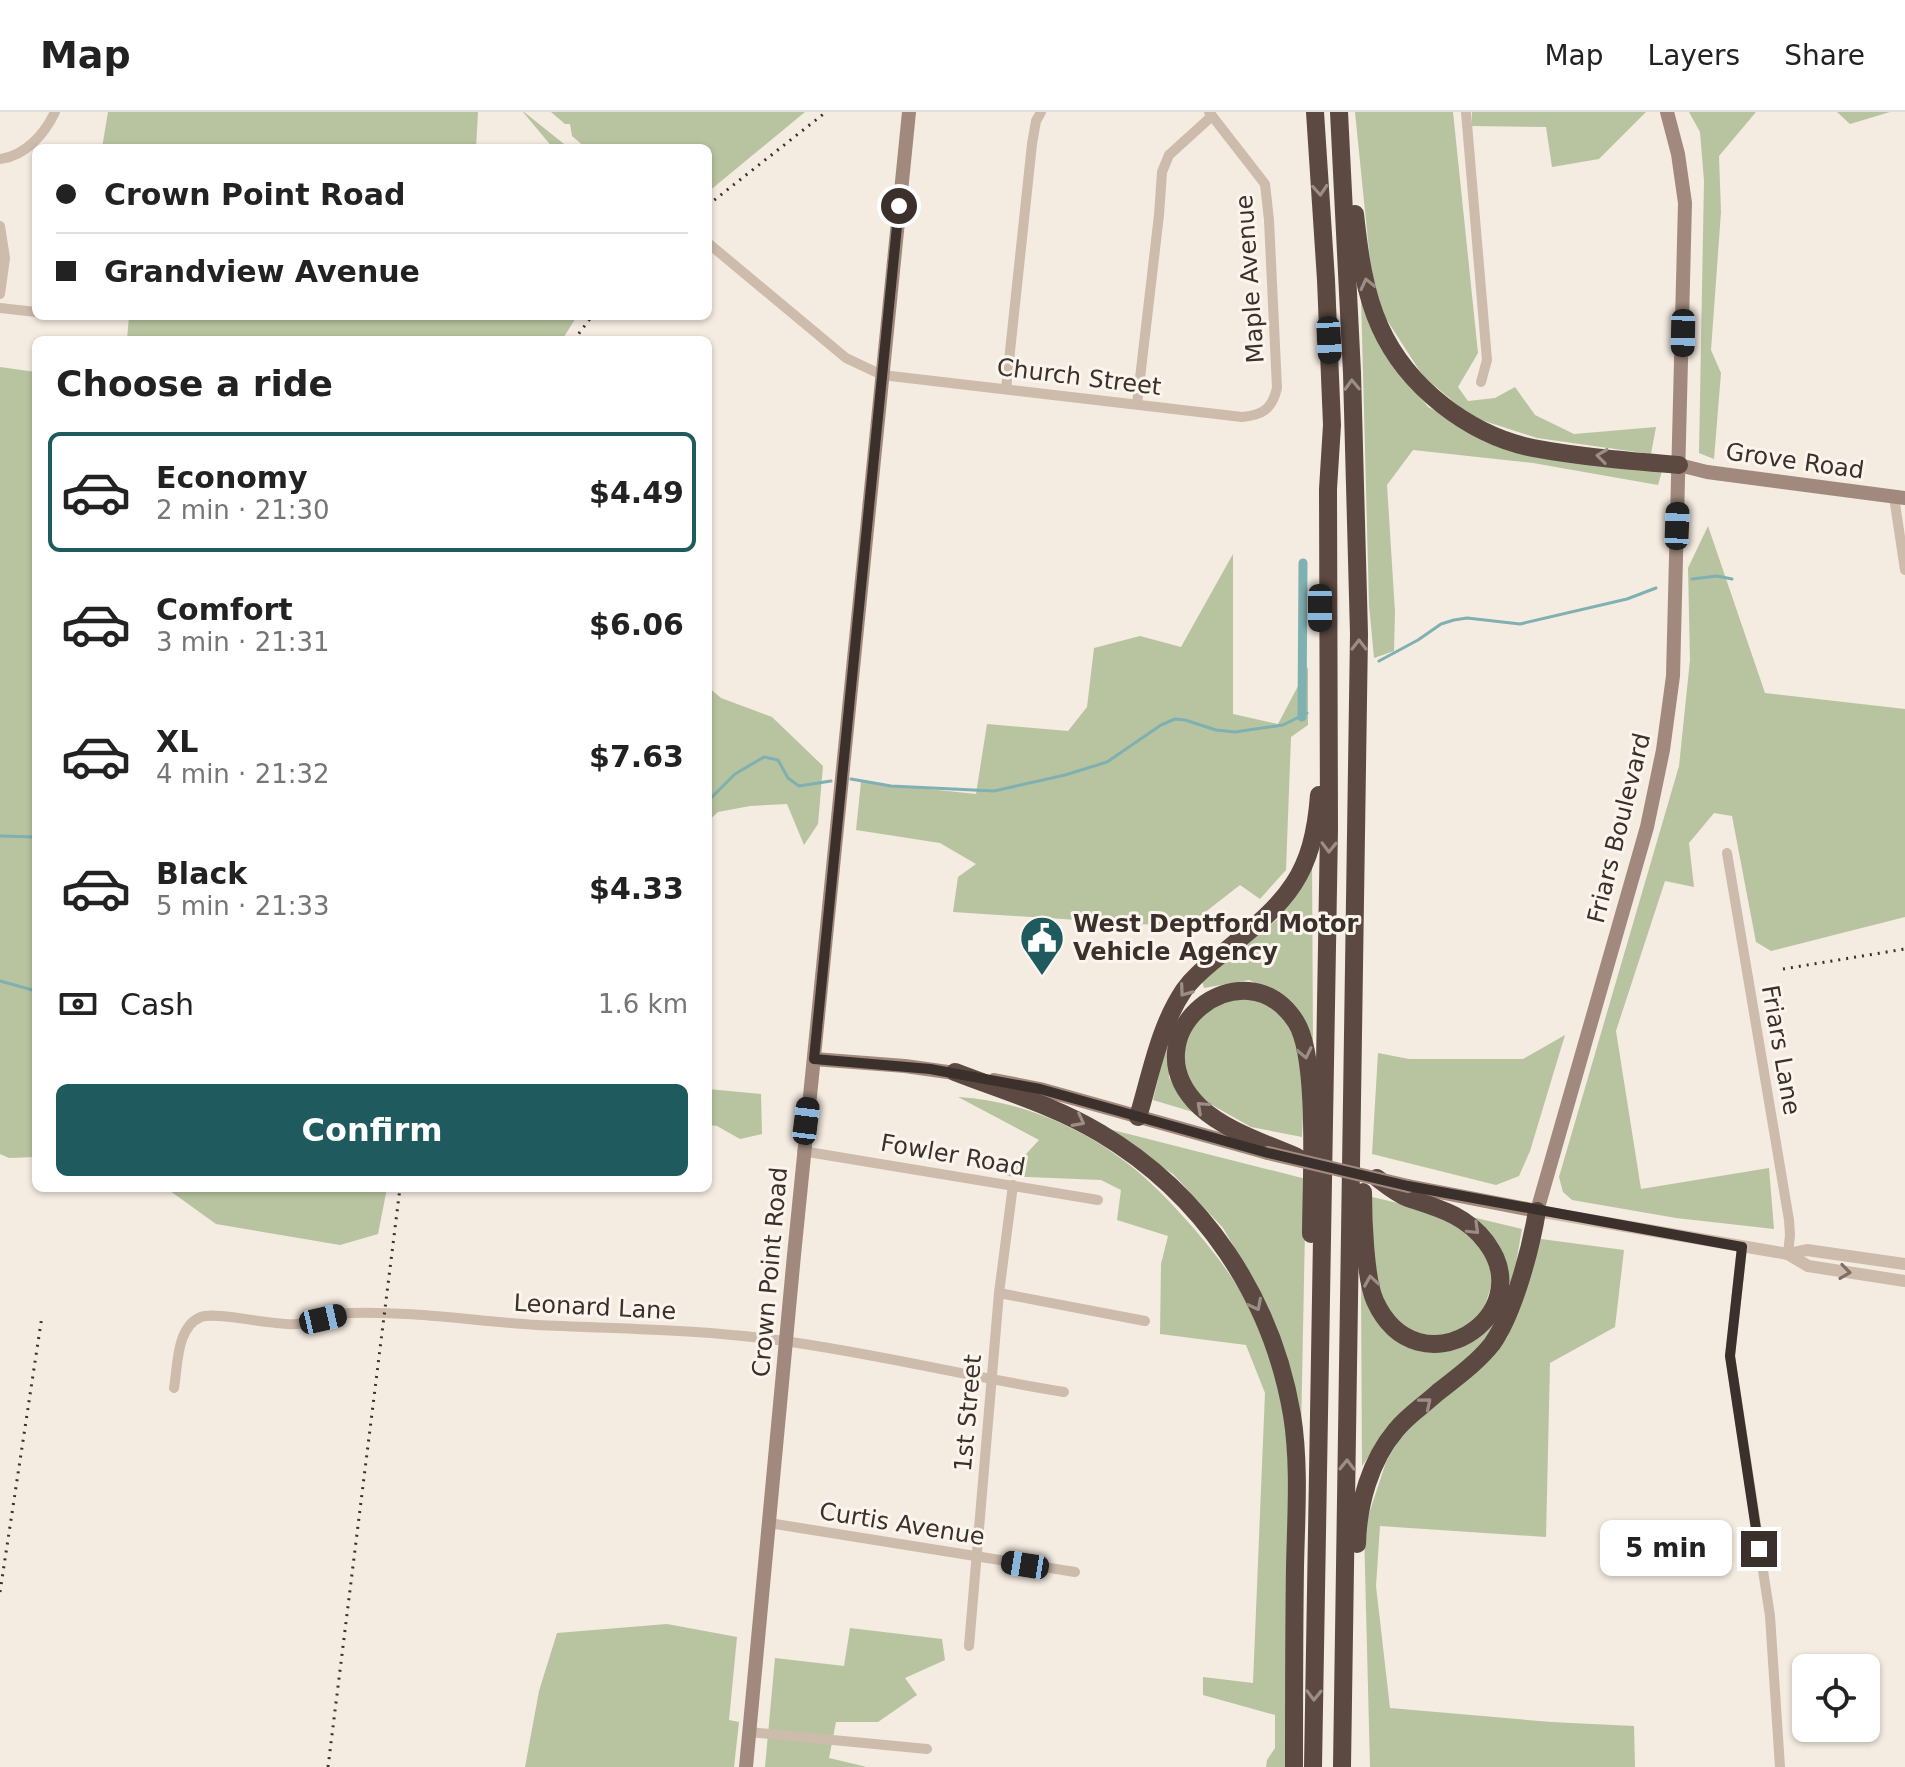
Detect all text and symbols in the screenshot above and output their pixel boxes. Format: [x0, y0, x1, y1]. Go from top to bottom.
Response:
text: Map [40, 33, 131, 77]
text: Map [1544, 39, 1604, 72]
text: Layers [1648, 39, 1740, 72]
text: Share [1784, 39, 1865, 72]
text: Crown Point Road [104, 177, 405, 212]
one-way arrow [1311, 184, 1328, 197]
route start [881, 188, 917, 224]
street label: Maple Avenue [1230, 194, 1270, 364]
text: Grandview Avenue [104, 254, 420, 289]
one-way arrow [1359, 278, 1376, 291]
car [1671, 309, 1695, 357]
car [1316, 315, 1342, 365]
street label: Church Street [995, 353, 1163, 401]
text: Choose a ride [56, 363, 333, 404]
one-way arrow [1344, 378, 1361, 391]
street label: Grove Road [1724, 437, 1866, 485]
one-way arrow [1595, 448, 1608, 465]
icon: car [60, 456, 132, 528]
text: Economy [156, 460, 308, 495]
text: $4.49 [589, 475, 684, 510]
text: 2 min · 21:30 [156, 495, 330, 525]
car [1664, 502, 1690, 550]
car [1308, 584, 1332, 632]
icon: car [60, 588, 132, 660]
text: Comfort [156, 592, 293, 627]
text: $6.06 [589, 607, 684, 642]
text: 3 min · 21:31 [156, 627, 330, 657]
one-way arrow [1350, 638, 1368, 651]
icon: car [60, 720, 132, 792]
text: XL [156, 724, 198, 759]
street label: Friars Boulevard [1582, 730, 1656, 926]
text: $7.63 [589, 739, 684, 774]
text: 4 min · 21:32 [156, 759, 330, 789]
one-way arrow [1320, 841, 1338, 854]
icon: car [60, 852, 132, 924]
text: Black [156, 856, 247, 891]
text: $4.33 [589, 871, 684, 906]
text: 5 min · 21:33 [156, 891, 330, 921]
place label: West Deptford Motor Vehicle Agency [1073, 910, 1358, 966]
public building icon: West Deptford Motor Vehicle Agency [1018, 914, 1066, 977]
icon: cash [56, 982, 100, 1026]
one-way arrow [1180, 982, 1195, 997]
street label: Friars Lane [1756, 983, 1806, 1117]
text: Cash [120, 987, 194, 1022]
text: 1.6 km [598, 989, 688, 1019]
one-way arrow [1295, 1046, 1312, 1059]
button: Confirm [56, 1084, 688, 1176]
car [791, 1096, 821, 1146]
one-way arrow [1197, 1103, 1212, 1117]
one-way arrow [1071, 1112, 1086, 1127]
street label: Fowler Road [878, 1128, 1028, 1182]
street label: Crown Point Road [747, 1166, 793, 1378]
one-way arrow [1465, 1220, 1479, 1235]
one-way arrow [1838, 1263, 1851, 1280]
one-way arrow [1363, 1274, 1380, 1288]
street label: Leonard Lane [513, 1289, 677, 1325]
one-way arrow [1247, 1296, 1262, 1311]
car [297, 1302, 349, 1336]
street label: 1st Street [949, 1353, 987, 1473]
one-way arrow [1416, 1398, 1431, 1413]
one-way arrow [1339, 1458, 1356, 1471]
street label: Curtis Avenue [817, 1497, 987, 1551]
callout: 5 min [1599, 1521, 1731, 1577]
route end [1741, 1531, 1777, 1567]
text: 5 min [1625, 1533, 1707, 1563]
car [999, 1549, 1051, 1581]
map controls [1792, 1654, 1880, 1742]
button: locate [1792, 1654, 1880, 1742]
one-way arrow [1306, 1689, 1323, 1702]

